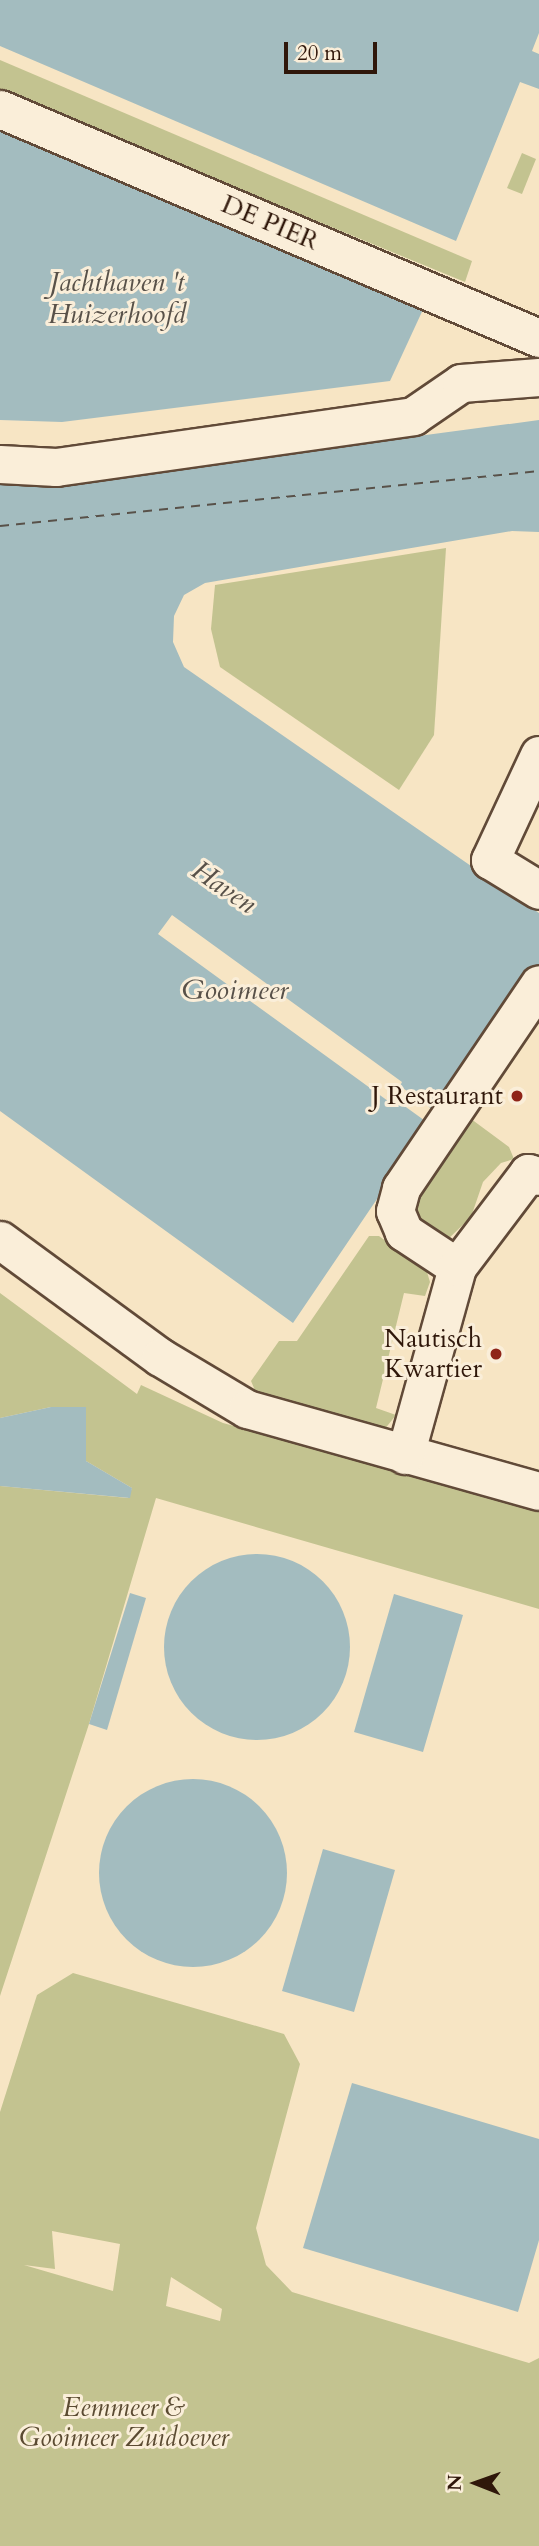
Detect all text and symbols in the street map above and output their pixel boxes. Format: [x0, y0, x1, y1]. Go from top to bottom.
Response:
scale bar [287, 28, 380, 72]
text: 20 m [297, 39, 342, 68]
street label: DE PIER [217, 189, 323, 257]
water label: Jachthaven 't Huizerhoofd [48, 265, 186, 331]
water label: Haven [185, 853, 263, 921]
water label: Gooimeer [182, 973, 288, 1007]
place label: J Restaurant [371, 1080, 503, 1112]
marker: J Restaurant [509, 1088, 525, 1104]
place label: Nautisch Kwartier [384, 1323, 482, 1384]
marker: Nautisch Kwartier [488, 1346, 504, 1362]
park label: Eemmeer & Gooimeer Zuidoever [19, 2392, 229, 2454]
north arrow [441, 2448, 511, 2518]
text: N [442, 2474, 468, 2491]

